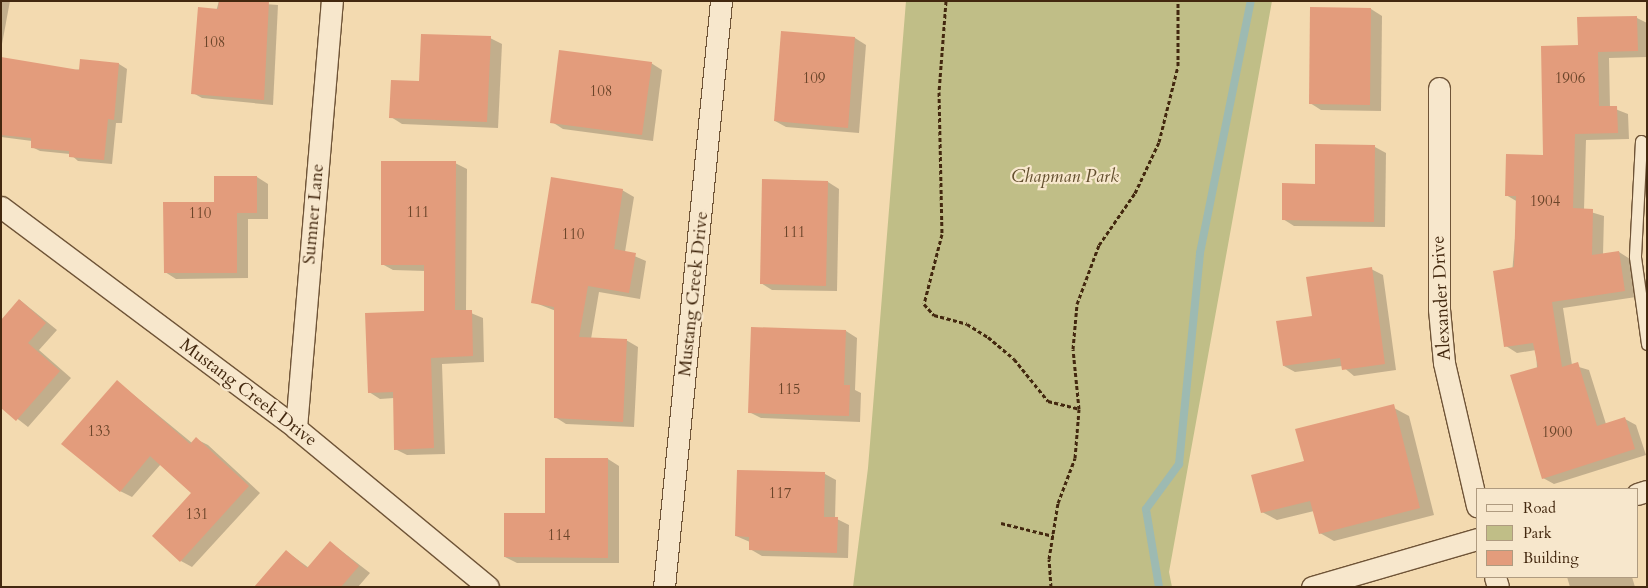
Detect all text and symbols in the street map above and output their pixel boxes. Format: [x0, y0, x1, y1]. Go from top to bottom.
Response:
house number: 108 [202, 34, 226, 52]
house number: 109 [802, 70, 826, 88]
house number: 1906 [1555, 70, 1585, 88]
house number: 108 [589, 83, 613, 101]
street label: Sumner Lane [299, 163, 329, 265]
park label: Chapman Park [1011, 166, 1119, 188]
house number: 1904 [1530, 193, 1560, 211]
house number: 111 [406, 204, 430, 222]
house number: 110 [188, 205, 212, 223]
street label: Mustang Creek Drive [675, 210, 713, 378]
house number: 111 [782, 224, 806, 242]
house number: 110 [561, 226, 585, 244]
street label: Alexander Drive [1428, 235, 1456, 361]
street label: Mustang Creek Drive [175, 334, 321, 452]
house number: 115 [777, 381, 801, 399]
house number: 133 [87, 423, 111, 441]
house number: 1900 [1542, 424, 1572, 442]
house number: 117 [768, 485, 792, 503]
legend [1476, 488, 1638, 578]
text: Road [1523, 498, 1556, 518]
house number: 131 [185, 506, 209, 524]
text: Park [1523, 523, 1552, 543]
house number: 114 [547, 527, 571, 545]
text: Building [1523, 548, 1579, 568]

